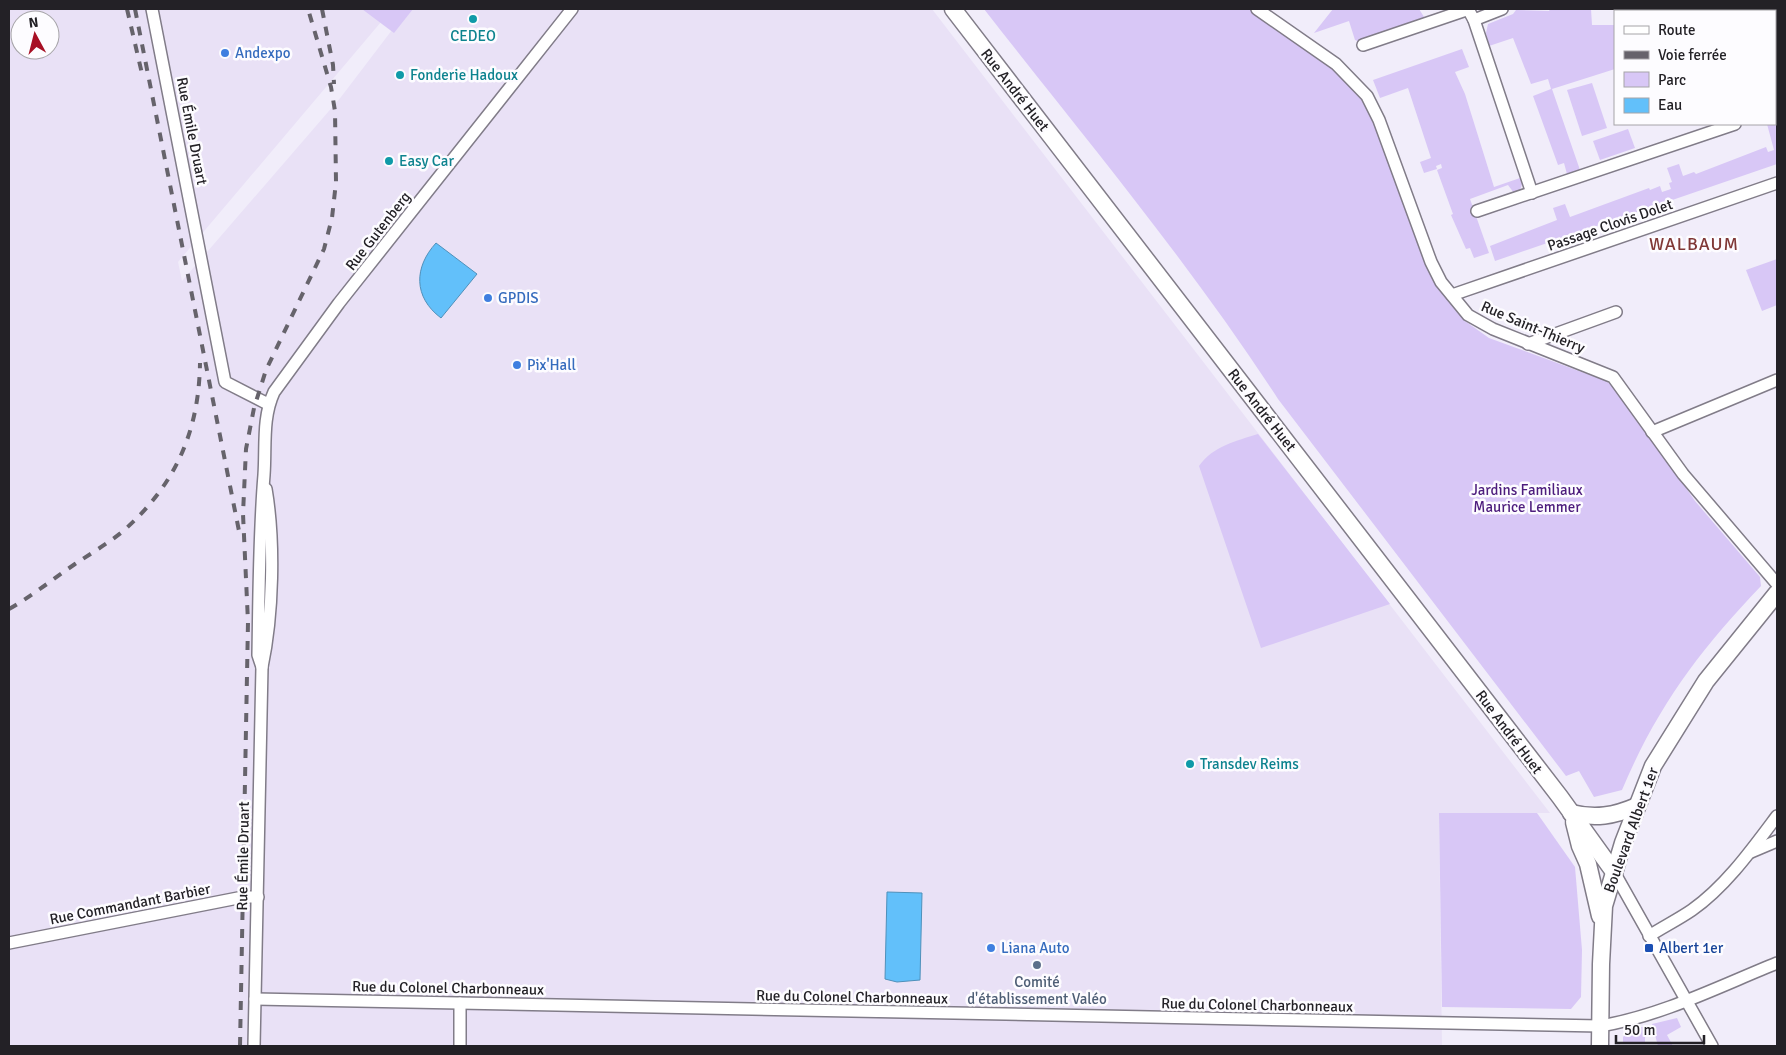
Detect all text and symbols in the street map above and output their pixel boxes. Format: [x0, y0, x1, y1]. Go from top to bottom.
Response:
north arrow [10, 10, 60, 60]
legend [1614, 10, 1776, 125]
marker: CEDEO [467, 13, 479, 25]
text: N [28, 14, 39, 32]
text: Route [1658, 21, 1695, 39]
place label: CEDEO [450, 27, 496, 45]
place label: Andexpo [235, 44, 291, 62]
street label: Rue André Huet [977, 45, 1053, 135]
text: Voie ferrée [1658, 46, 1727, 64]
marker: Andexpo [219, 47, 231, 59]
place label: Fonderie Hadoux [410, 66, 518, 84]
marker: Fonderie Hadoux [394, 69, 406, 81]
text: Parc [1658, 71, 1686, 89]
street label: Rue Émile Druart [173, 75, 212, 186]
text: Eau [1658, 96, 1682, 114]
place label: Easy Car [399, 152, 454, 170]
marker: Easy Car [383, 155, 395, 167]
street label: Rue Gutenberg [342, 188, 414, 274]
street label: Passage Clovis Dolet [1545, 195, 1675, 255]
district label: WALBAUM [1649, 233, 1739, 255]
place label: GPDIS [498, 289, 539, 307]
marker: GPDIS [482, 292, 494, 304]
street label: Rue Saint-Thierry [1478, 297, 1588, 357]
place label: Pix'Hall [527, 356, 576, 374]
marker: Pix'Hall [511, 359, 523, 371]
street label: Rue André Huet [1224, 365, 1300, 455]
park label: Jardins Familiaux Maurice Lemmer [1471, 481, 1583, 516]
street label: Rue André Huet [1472, 687, 1546, 777]
place label: Transdev Reims [1200, 755, 1299, 773]
marker: Transdev Reims [1184, 758, 1196, 770]
street label: Boulevard Albert 1er [1600, 764, 1662, 895]
street label: Rue Émile Druart [232, 801, 253, 911]
street label: Rue Commandant Barbier [48, 879, 212, 928]
place label: Liana Auto [1001, 939, 1070, 957]
place label: Albert 1er [1659, 939, 1724, 957]
marker: Liana Auto [985, 942, 997, 954]
marker: Albert 1er [1643, 942, 1655, 954]
marker: Comité d'établissement Valéo [1031, 959, 1043, 971]
place label: Comité d'établissement Valéo [967, 973, 1107, 1008]
street label: Rue du Colonel Charbonneaux [352, 977, 544, 999]
street label: Rue du Colonel Charbonneaux [756, 986, 948, 1008]
street label: Rue du Colonel Charbonneaux [1161, 994, 1353, 1016]
scale bar [1616, 1012, 1704, 1044]
text: 50 m [1624, 1021, 1655, 1039]

